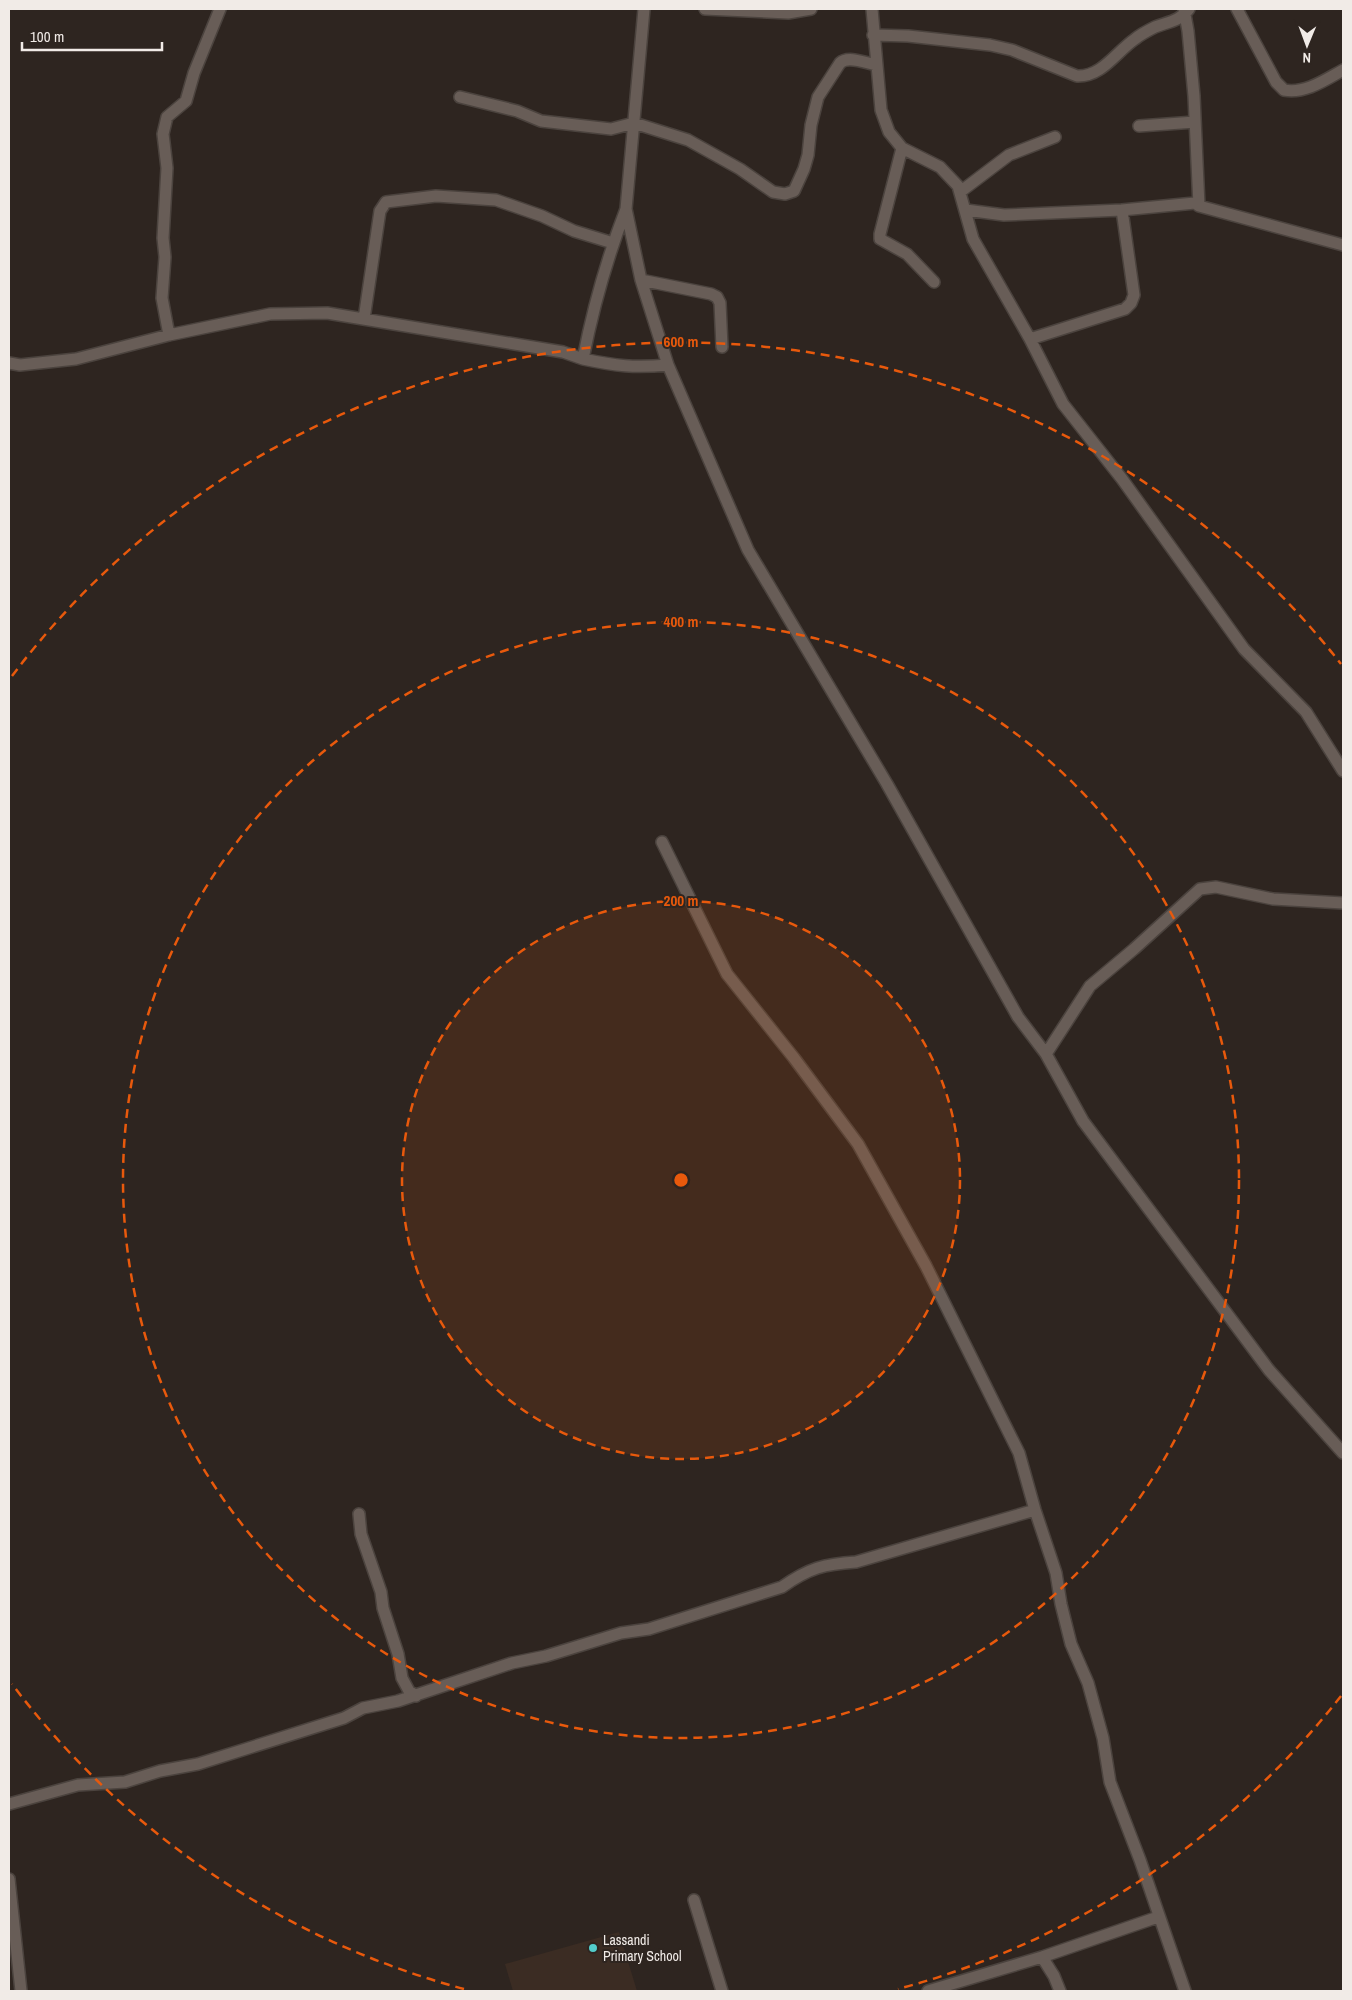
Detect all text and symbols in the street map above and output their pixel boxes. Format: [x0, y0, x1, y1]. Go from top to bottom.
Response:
scale bar [22, 20, 162, 52]
north arrow [1282, 20, 1332, 70]
text: 100 m [30, 26, 64, 47]
text: N [1302, 49, 1311, 67]
text: 600 m [664, 331, 698, 352]
text: 400 m [664, 611, 698, 632]
text: 200 m [664, 890, 698, 911]
centre of rings [672, 1171, 690, 1189]
place label: Lassandi Primary School [603, 1931, 681, 1965]
marker: Lassandi Primary School [587, 1942, 599, 1954]

